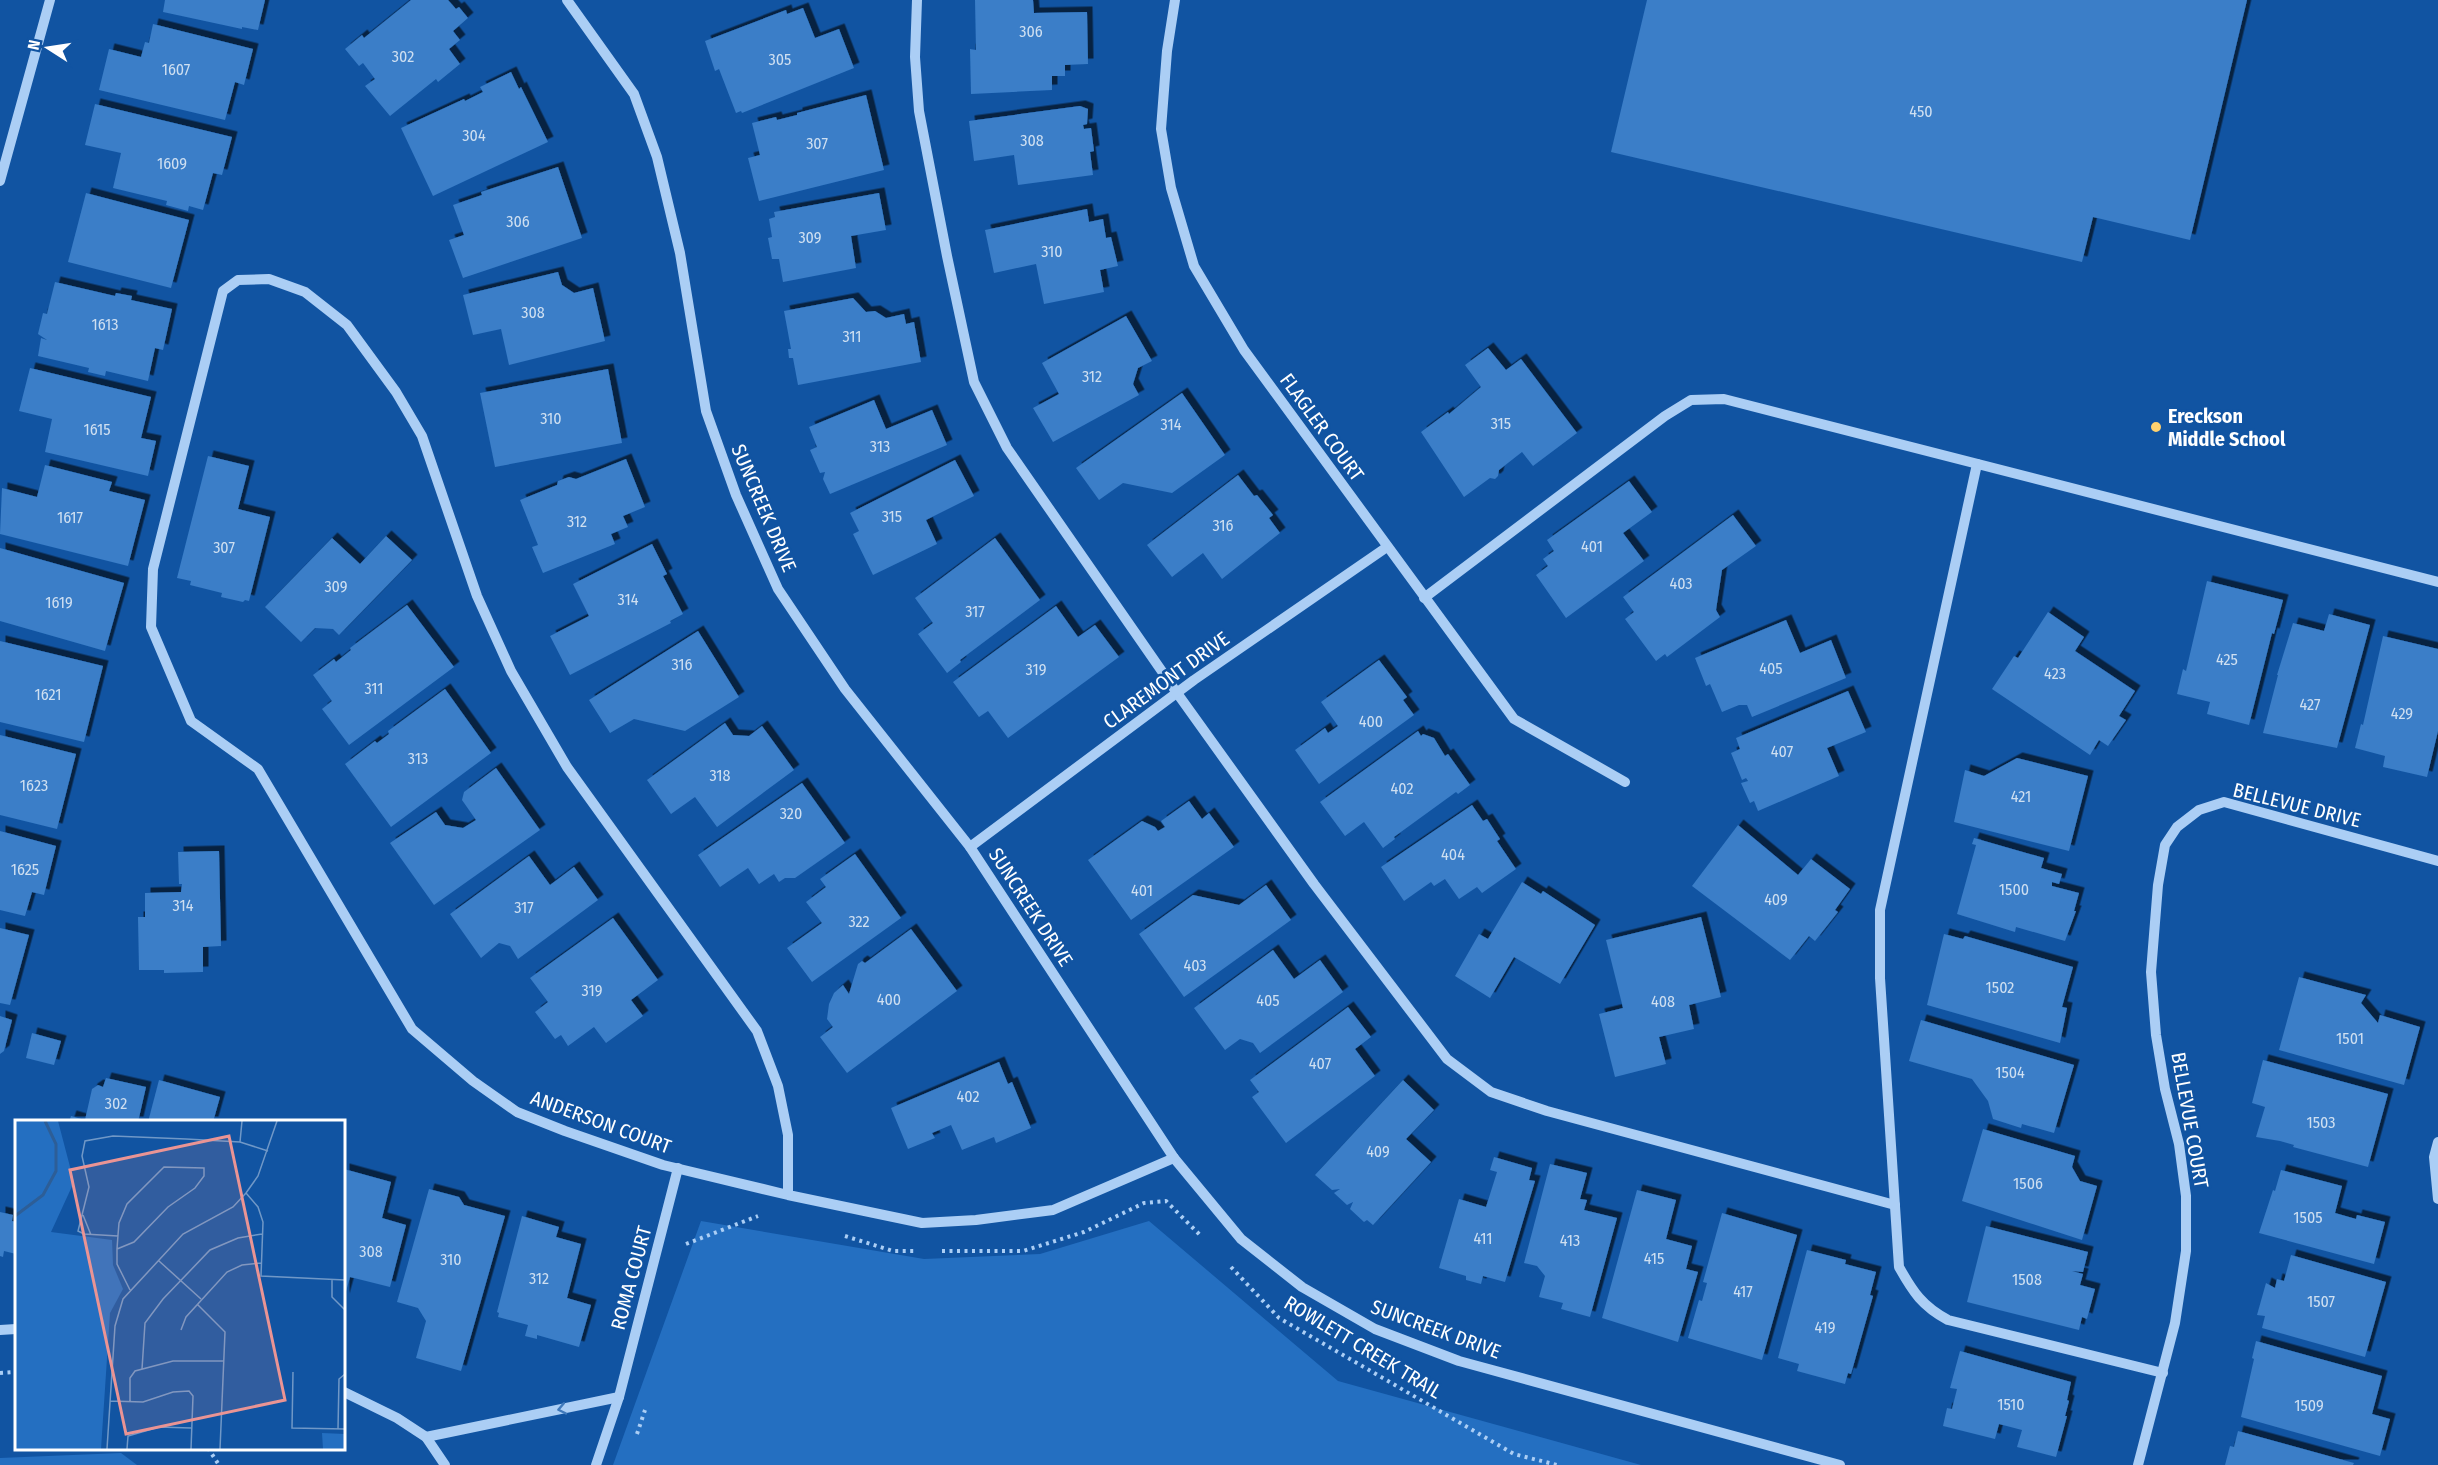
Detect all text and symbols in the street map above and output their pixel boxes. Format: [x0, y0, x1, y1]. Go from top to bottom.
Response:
north arrow [18, 18, 78, 78]
house number: 306 [1019, 22, 1043, 41]
text: N [24, 38, 44, 52]
house number: 302 [392, 47, 414, 66]
house number: 305 [769, 50, 791, 69]
house number: 1607 [162, 60, 191, 79]
house number: 450 [1909, 102, 1933, 121]
house number: 304 [462, 126, 486, 145]
house number: 308 [1020, 131, 1044, 150]
house number: 307 [806, 134, 828, 153]
house number: 1609 [157, 154, 187, 173]
house number: 306 [506, 212, 530, 231]
house number: 309 [798, 228, 822, 247]
house number: 310 [1041, 242, 1063, 261]
house number: 308 [521, 303, 545, 322]
house number: 1613 [92, 315, 118, 334]
house number: 311 [842, 327, 862, 346]
house number: 312 [1082, 367, 1102, 386]
street label: FLAGLER COURT [1275, 369, 1369, 486]
place label: Ereckson Middle School [2168, 404, 2286, 451]
house number: 310 [540, 409, 562, 428]
house number: 315 [1491, 414, 1511, 433]
house number: 314 [1161, 415, 1182, 434]
house number: 1615 [83, 420, 111, 439]
marker: Ereckson Middle School [2149, 420, 2163, 434]
house number: 313 [870, 437, 890, 456]
street label: SUNCREEK DRIVE [726, 441, 802, 575]
house number: 315 [882, 507, 902, 526]
house number: 1617 [57, 508, 84, 527]
house number: 312 [567, 512, 587, 531]
house number: 316 [1212, 516, 1234, 535]
house number: 401 [1581, 537, 1603, 556]
house number: 307 [213, 538, 235, 557]
house number: 403 [1669, 574, 1693, 593]
house number: 309 [324, 577, 348, 596]
house number: 314 [618, 590, 639, 609]
house number: 1619 [45, 593, 73, 612]
house number: 317 [965, 602, 985, 621]
street label: CLAREMONT DRIVE [1098, 626, 1234, 734]
house number: 425 [2216, 650, 2238, 669]
house number: 316 [671, 655, 693, 674]
house number: 405 [1759, 659, 1783, 678]
house number: 319 [1026, 660, 1047, 679]
house number: 423 [2044, 664, 2066, 683]
house number: 311 [364, 679, 384, 698]
house number: 1621 [35, 685, 61, 704]
house number: 427 [2300, 695, 2321, 714]
house number: 429 [2391, 704, 2413, 723]
house number: 400 [1359, 712, 1383, 731]
house number: 407 [1771, 742, 1794, 761]
house number: 313 [408, 749, 428, 768]
house number: 318 [709, 766, 731, 785]
house number: 1623 [20, 776, 48, 795]
street label: BELLEVUE DRIVE [2231, 778, 2363, 832]
house number: 402 [1391, 779, 1413, 798]
house number: 421 [2011, 787, 2031, 806]
house number: 320 [780, 804, 802, 823]
street label: SUNCREEK DRIVE [984, 843, 1078, 971]
house number: 404 [1441, 845, 1465, 864]
house number: 1625 [11, 860, 39, 879]
house number: 1500 [1999, 880, 2029, 899]
house number: 401 [1131, 881, 1153, 900]
house number: 409 [1764, 890, 1788, 909]
house number: 314 [173, 896, 194, 915]
house number: 317 [514, 898, 534, 917]
house number: 322 [848, 912, 870, 931]
house number: 403 [1183, 956, 1207, 975]
house number: 1502 [1986, 978, 2014, 997]
house number: 319 [582, 981, 603, 1000]
house number: 400 [877, 990, 901, 1009]
house number: 405 [1256, 991, 1280, 1010]
house number: 408 [1651, 992, 1675, 1011]
house number: 1501 [2336, 1029, 2364, 1048]
street label: BELLEVUE COURT [2166, 1050, 2214, 1190]
house number: 407 [1309, 1054, 1332, 1073]
house number: 1504 [1995, 1063, 2025, 1082]
street label: ANDERSON COURT [528, 1085, 675, 1159]
house number: 402 [957, 1087, 979, 1106]
house number: 302 [105, 1094, 127, 1113]
house number: 1503 [2307, 1113, 2335, 1132]
inset map [15, 1120, 345, 1450]
house number: 409 [1366, 1142, 1390, 1161]
house number: 1506 [2013, 1174, 2043, 1193]
house number: 1505 [2293, 1208, 2323, 1227]
street label: ROMA COURT [606, 1223, 657, 1333]
house number: 411 [1473, 1229, 1493, 1248]
house number: 413 [1560, 1231, 1580, 1250]
house number: 308 [359, 1242, 383, 1261]
house number: 415 [1644, 1249, 1664, 1268]
house number: 310 [440, 1250, 462, 1269]
house number: 312 [529, 1269, 549, 1288]
house number: 1508 [2012, 1270, 2042, 1289]
house number: 417 [1733, 1282, 1753, 1301]
street label: ROWLETT CREEK TRAIL [1280, 1290, 1446, 1404]
house number: 1507 [2307, 1292, 2336, 1311]
street label: SUNCREEK DRIVE [1368, 1294, 1504, 1364]
house number: 419 [1815, 1318, 1836, 1337]
house number: 1510 [1997, 1395, 2025, 1414]
house number: 1509 [2294, 1396, 2324, 1415]
one-way arrow [557, 1401, 567, 1414]

